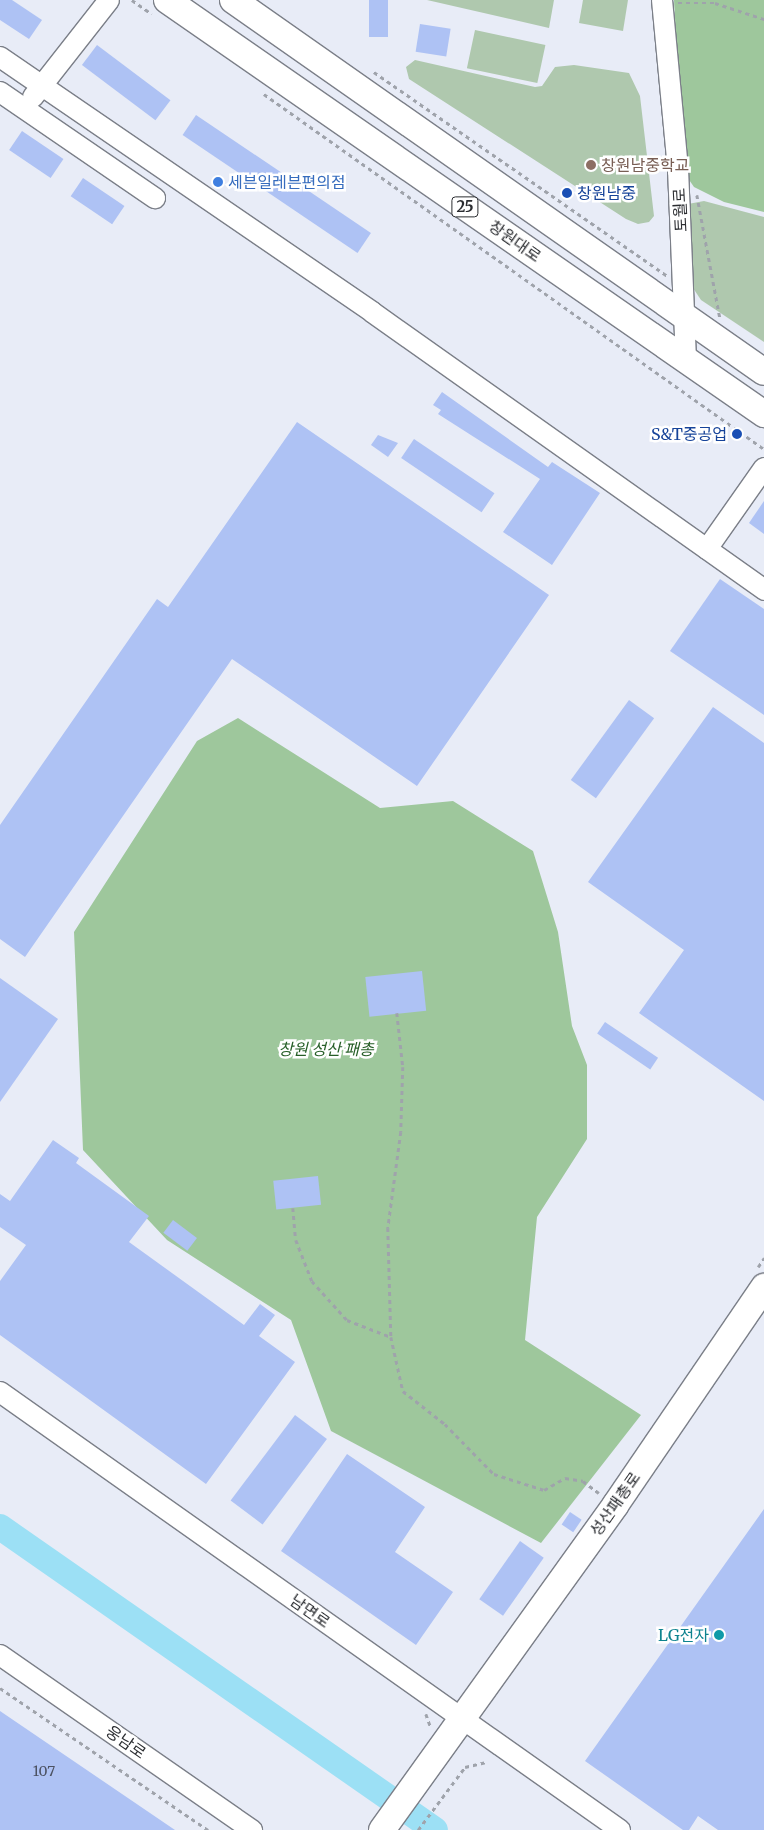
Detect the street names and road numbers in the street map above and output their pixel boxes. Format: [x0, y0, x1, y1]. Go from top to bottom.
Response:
street label: 토월로 [669, 187, 691, 233]
road number: 25 [451, 194, 479, 220]
street label: 창원대로 [485, 216, 545, 266]
street label: 성산패총로 [586, 1468, 644, 1540]
street label: 남면로 [286, 1590, 334, 1632]
street label: 웅남로 [102, 1721, 150, 1763]

